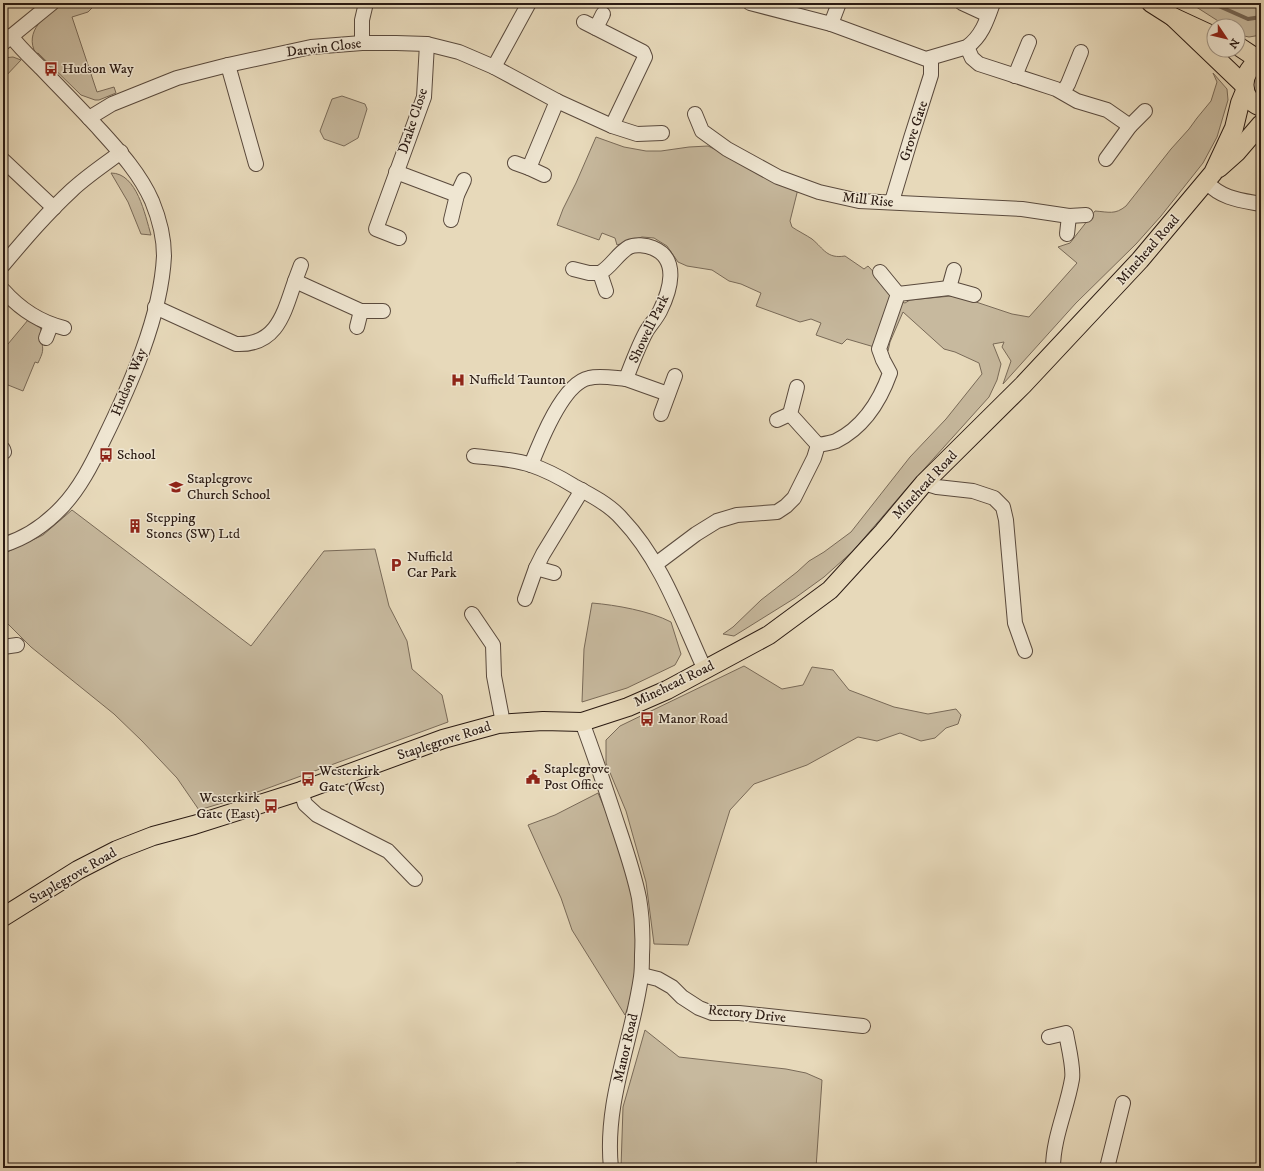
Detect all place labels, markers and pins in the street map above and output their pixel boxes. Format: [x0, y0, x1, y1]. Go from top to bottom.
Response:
place label: Hudson Way [62, 60, 134, 78]
bus stop icon: Hudson Way [43, 61, 59, 77]
place label: Nuffield Taunton [469, 371, 566, 389]
hospital icon: Nuffield Taunton [450, 372, 466, 388]
place label: School [117, 446, 156, 464]
bus stop icon: School [98, 447, 114, 463]
place label: Staplegrove Church School [187, 470, 271, 504]
school or university icon: Staplegrove Church School [168, 479, 184, 495]
place label: Stepping Stones (SW) Ltd [146, 509, 240, 543]
building icon: Stepping Stones (SW) Ltd [127, 518, 143, 534]
place label: Nuffield Car Park [407, 548, 457, 582]
parking icon: Nuffield Car Park [388, 557, 404, 573]
place label: Manor Road [658, 710, 728, 728]
bus stop icon: Manor Road [639, 711, 655, 727]
place label: Staplegrove Post Office [544, 760, 610, 794]
place label: Westerkirk Gate (West) [318, 762, 385, 796]
public building icon: Staplegrove Post Office [525, 769, 541, 785]
bus stop icon: Westerkirk Gate (West) [300, 771, 316, 787]
place label: Westerkirk Gate (East) [197, 789, 260, 823]
bus stop icon: Westerkirk Gate (East) [263, 798, 279, 814]

